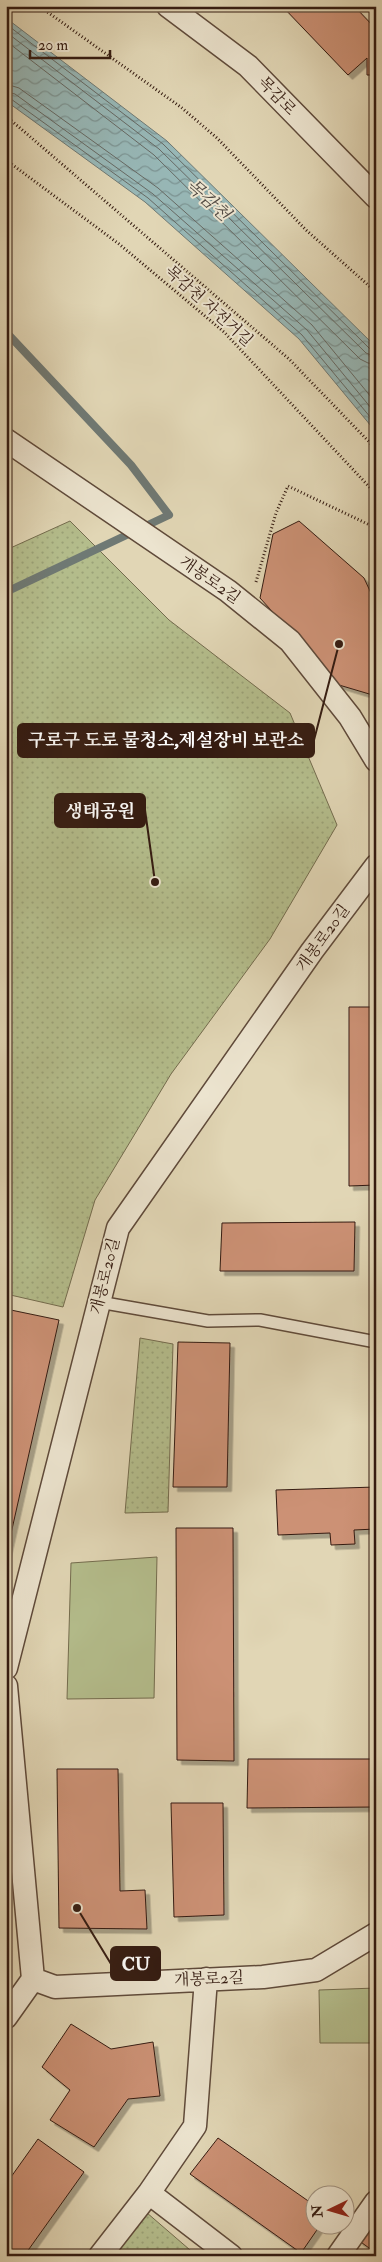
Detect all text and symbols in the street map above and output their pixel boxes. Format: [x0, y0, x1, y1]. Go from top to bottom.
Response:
scale bar [30, 28, 110, 60]
text: 20 m [38, 36, 68, 55]
street label: 목감로 [254, 72, 301, 120]
water label: 목감천 [181, 174, 236, 227]
street label: 목감천 자전거길 [161, 261, 257, 351]
street label: 개봉로2길 [176, 552, 244, 608]
callout: 구로구 도로 물청소,제설장비 보관소 [18, 724, 314, 757]
text: 구로구 도로 물청소,제설장비 보관소 [28, 729, 305, 752]
callout: 생태공원 [55, 794, 145, 827]
text: 생태공원 [65, 800, 135, 823]
street label: 개봉로20길 [292, 901, 354, 975]
street label: 개봉로20길 [86, 1236, 124, 1316]
callout: CU [111, 1947, 160, 1980]
text: CU [122, 1953, 151, 1976]
street label: 개봉로2길 [174, 1968, 244, 1990]
north arrow [304, 2184, 354, 2234]
text: N [308, 2204, 327, 2219]

